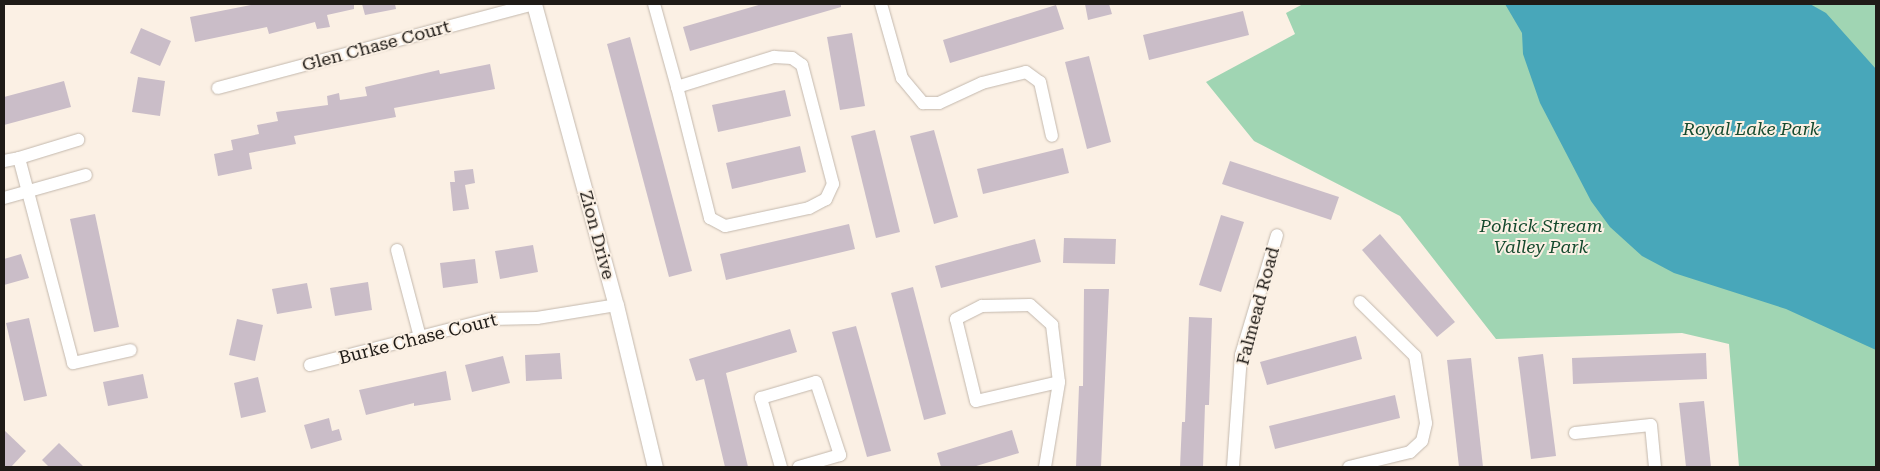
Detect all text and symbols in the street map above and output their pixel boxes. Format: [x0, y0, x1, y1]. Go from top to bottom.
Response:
street label: Glen Chase Court [300, 16, 452, 76]
park label: Royal Lake Park [1683, 118, 1819, 140]
street label: Zion Drive [575, 188, 619, 282]
park label: Pohick Stream Valley Park [1480, 216, 1602, 258]
street label: Falmead Road [1232, 245, 1284, 367]
street label: Burke Chase Court [336, 309, 500, 369]

